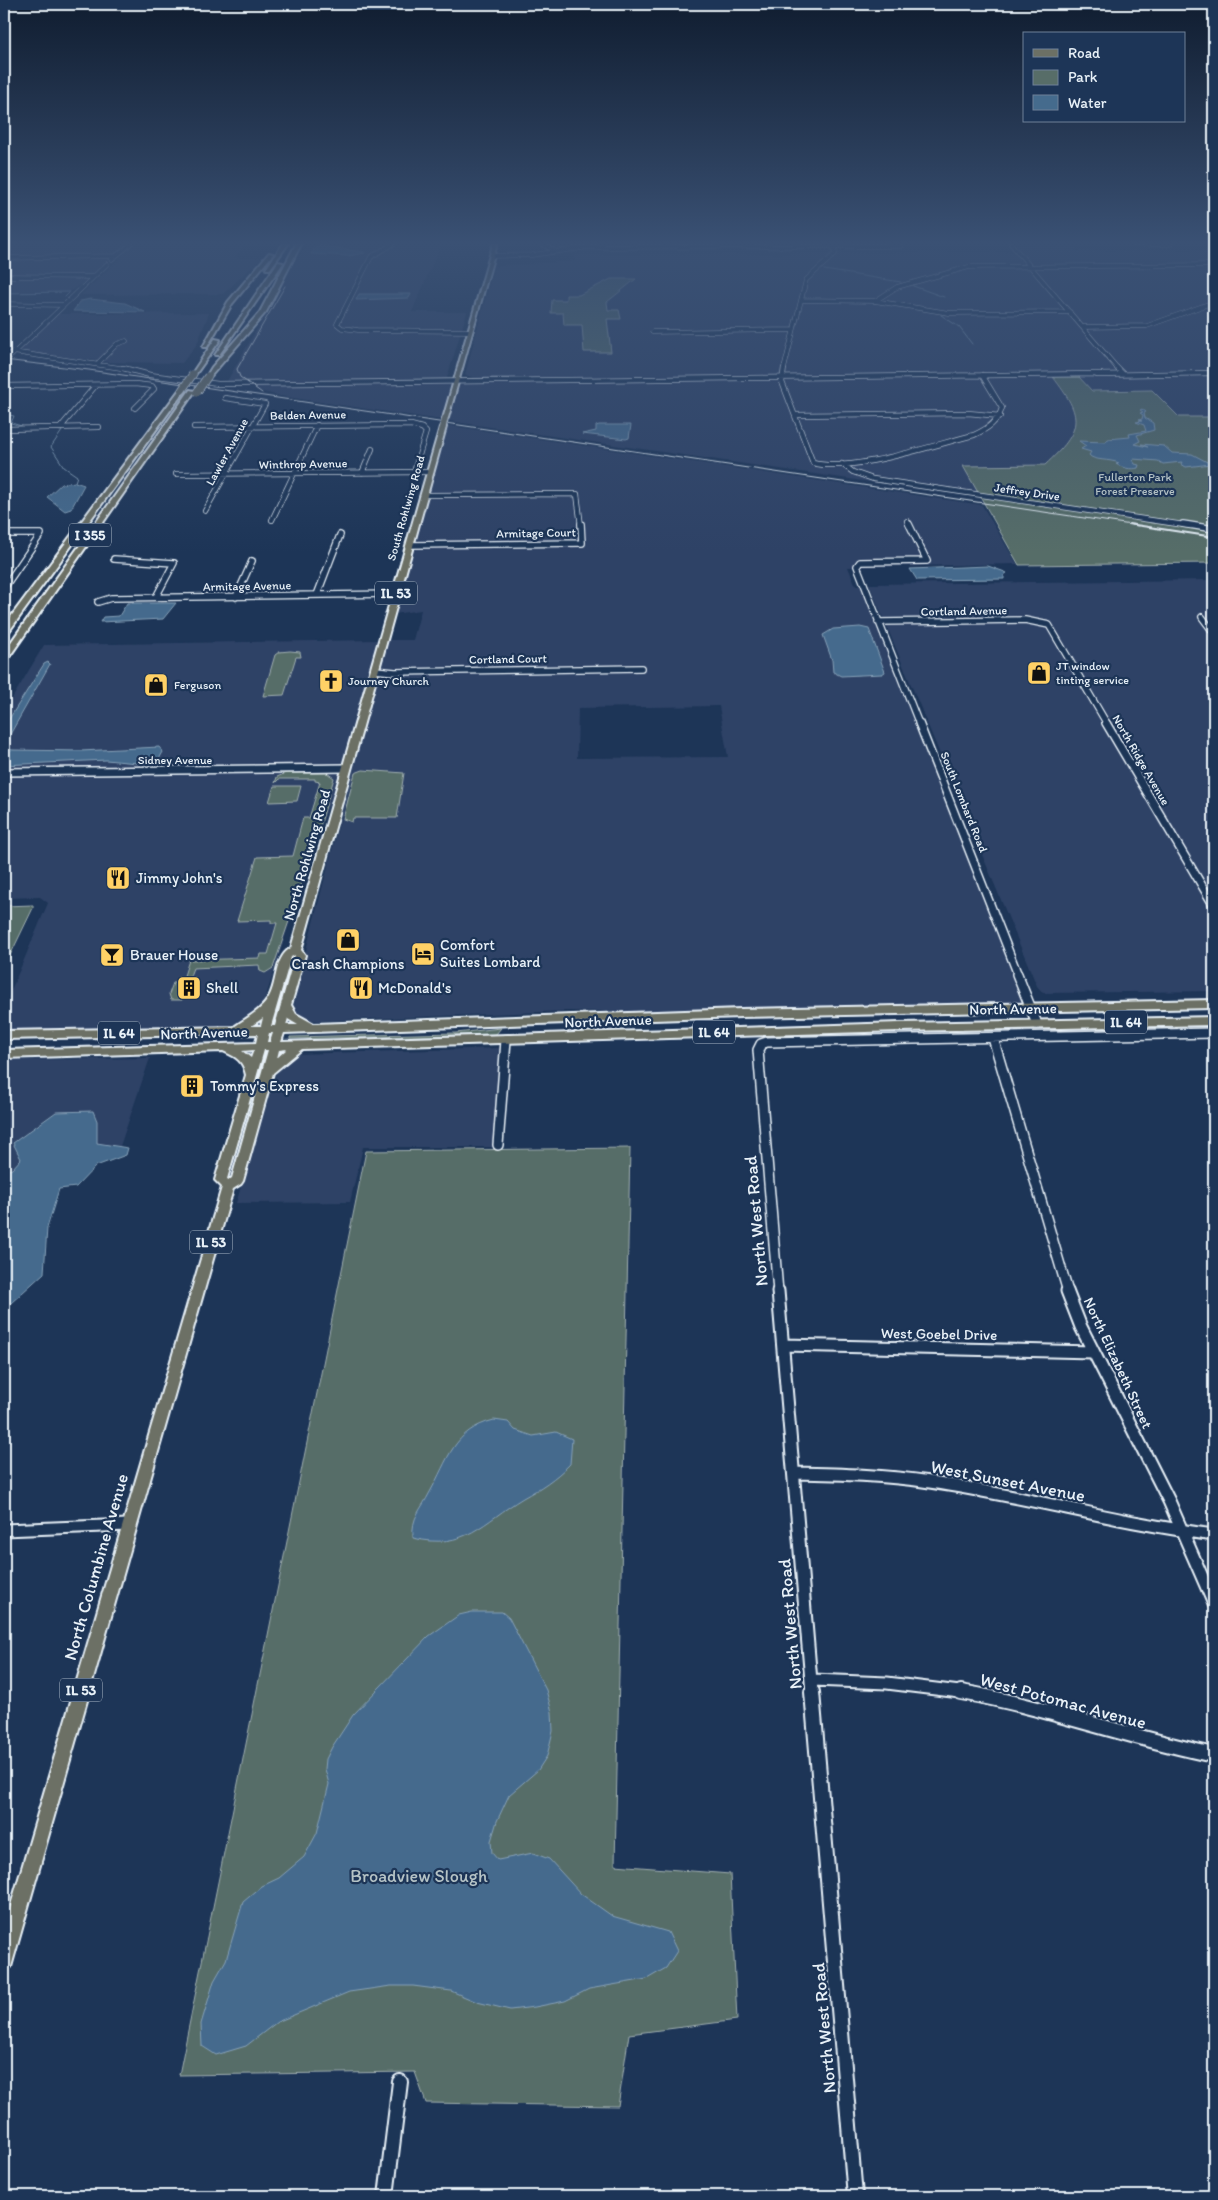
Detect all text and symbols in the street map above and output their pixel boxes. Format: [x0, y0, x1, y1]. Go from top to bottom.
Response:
legend [1023, 32, 1186, 122]
text: Road [1068, 44, 1101, 62]
text: Park [1068, 68, 1098, 86]
text: Water [1068, 94, 1107, 112]
street label: Belden Avenue [270, 407, 346, 423]
street label: Lawler Avenue [203, 416, 251, 488]
street label: South Rohlwing Road [384, 453, 428, 562]
street label: Winthrop Avenue [259, 456, 348, 472]
park label: Fullerton Park Forest Preserve [1095, 470, 1175, 498]
street label: Jeffrey Drive [993, 480, 1061, 504]
road number: I 355 [69, 524, 111, 546]
street label: Armitage Court [496, 525, 576, 541]
street label: Armitage Avenue [203, 578, 291, 594]
road number: IL 53 [375, 582, 417, 604]
street label: Cortland Avenue [921, 603, 1008, 619]
street label: Cortland Court [469, 651, 548, 667]
place label: JT window tinting service [1056, 659, 1129, 687]
shop icon: JT window tinting service [1026, 660, 1052, 686]
church icon: Journey Church [318, 668, 344, 694]
shop icon: Ferguson [143, 672, 169, 698]
place label: Journey Church [348, 674, 430, 688]
place label: Ferguson [174, 678, 221, 692]
street label: North Ridge Avenue [1109, 712, 1173, 808]
street label: South Lombard Road [937, 750, 991, 855]
street label: Sidney Avenue [138, 753, 213, 767]
street label: North Rohlwing Road [280, 787, 334, 923]
restaurant icon: Jimmy John's [105, 865, 131, 891]
place label: Jimmy John's [136, 869, 223, 887]
shop icon: Crash Champions [335, 927, 361, 953]
place label: Comfort Suites Lombard [440, 936, 540, 971]
hotel icon: Comfort Suites Lombard [410, 941, 436, 967]
bar icon: Brauer House [99, 942, 125, 968]
place label: Brauer House [130, 946, 218, 964]
place label: Crash Champions [291, 955, 405, 973]
building icon: Shell [176, 975, 202, 1001]
restaurant icon: McDonald's [348, 975, 374, 1001]
place label: Shell [206, 979, 239, 997]
place label: McDonald's [378, 979, 452, 997]
street label: North Avenue [969, 999, 1057, 1019]
street label: North Avenue [564, 1010, 652, 1032]
road number: IL 64 [1105, 1010, 1147, 1034]
road number: IL 64 [693, 1020, 735, 1044]
road number: IL 64 [98, 1021, 140, 1044]
street label: North Avenue [160, 1022, 248, 1044]
building icon: Tommy's Express [179, 1073, 205, 1099]
place label: Tommy's Express [210, 1077, 319, 1095]
street label: North West Road [739, 1155, 773, 1287]
road number: IL 53 [190, 1230, 232, 1254]
street label: North Elizabeth Street [1080, 1294, 1157, 1432]
street label: West Goebel Drive [881, 1324, 997, 1344]
street label: West Sunset Avenue [929, 1455, 1087, 1507]
street label: North Columbine Avenue [59, 1471, 133, 1663]
street label: North West Road [773, 1558, 807, 1690]
street label: West Potomac Avenue [977, 1668, 1149, 1734]
road number: IL 53 [60, 1678, 102, 1702]
park label: Broadview Slough [350, 1865, 488, 1887]
street label: North West Road [807, 1962, 841, 2094]

